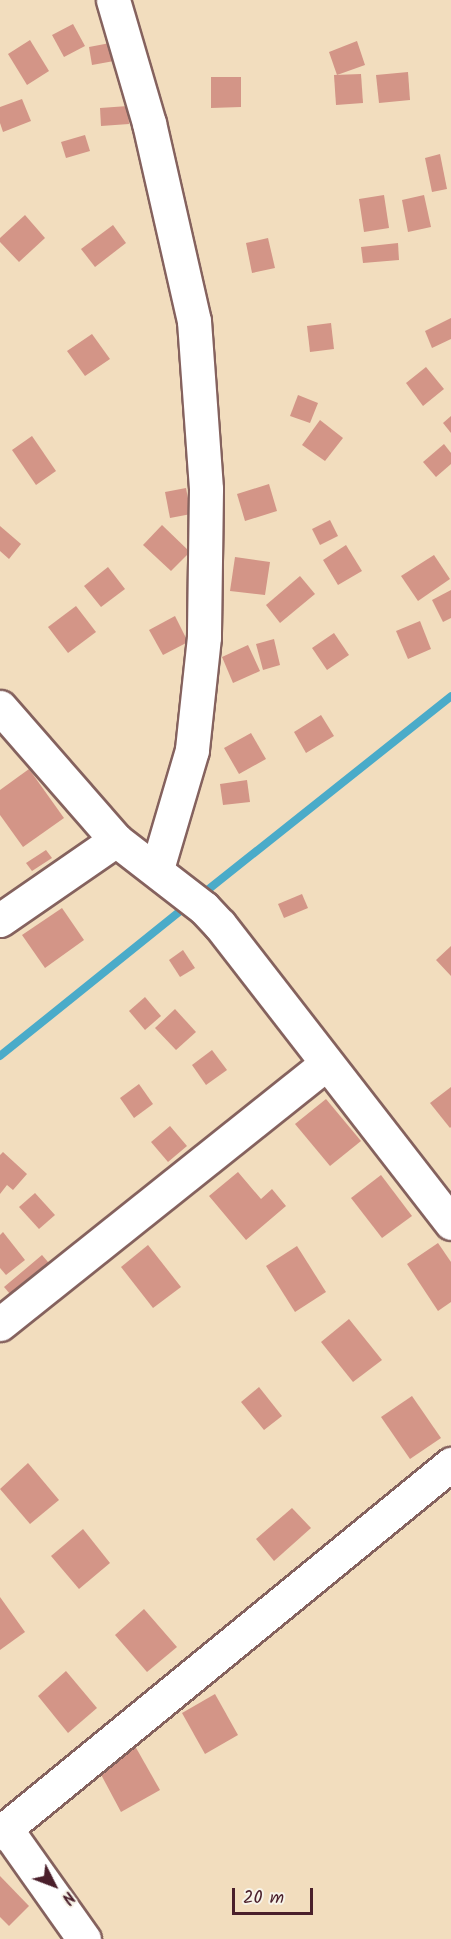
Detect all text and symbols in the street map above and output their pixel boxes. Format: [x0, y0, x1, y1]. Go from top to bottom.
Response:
north arrow [24, 1855, 84, 1915]
scale bar [235, 1876, 316, 1914]
text: 20 m [243, 1884, 284, 1913]
text: N [55, 1885, 80, 1909]

